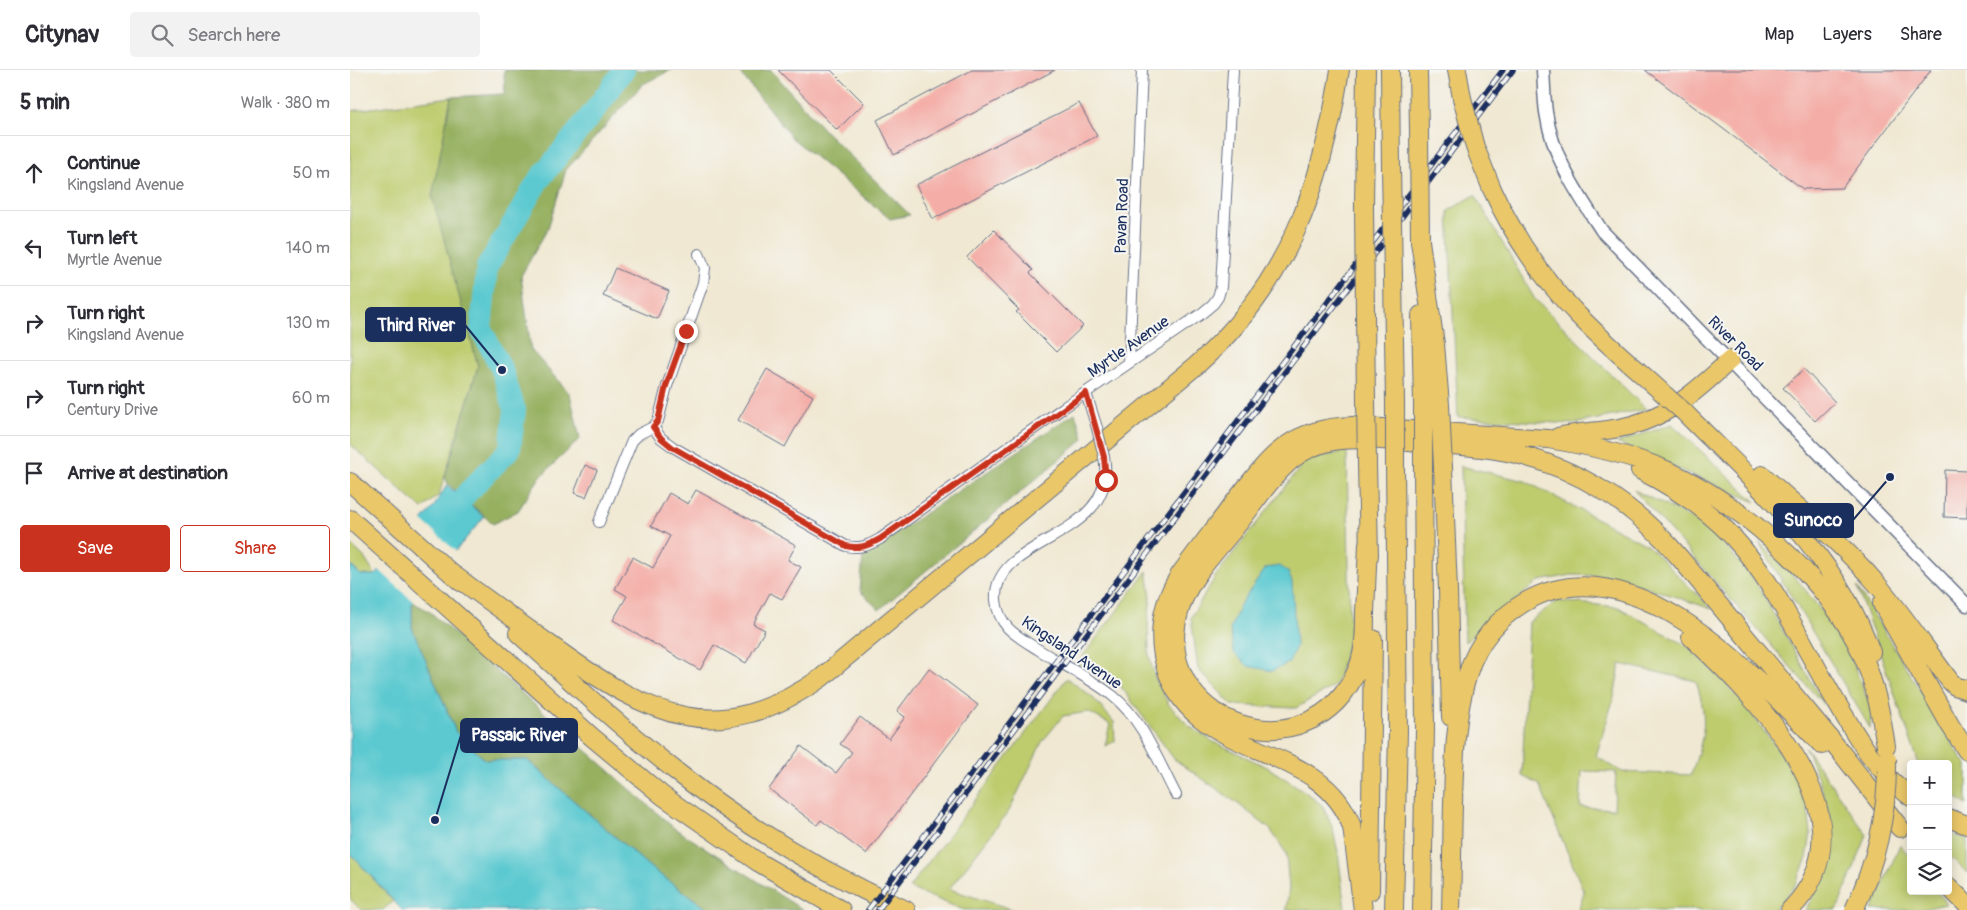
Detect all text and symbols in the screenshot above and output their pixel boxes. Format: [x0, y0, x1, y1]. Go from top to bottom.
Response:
search box [130, 12, 480, 57]
text: Citynav [25, 20, 100, 49]
icon: search [148, 21, 176, 49]
text: Search here [188, 23, 280, 47]
text: Map [1765, 23, 1794, 46]
text: Layers [1822, 23, 1872, 46]
text: Share [1900, 23, 1942, 46]
text: 5 min [20, 89, 70, 116]
text: Walk · 380 m [241, 93, 330, 113]
text: Continue [67, 151, 140, 175]
icon: ahead [20, 159, 48, 187]
text: 50 m [293, 163, 330, 183]
text: Kingsland Avenue [67, 175, 184, 195]
street label: Pavan Road [1111, 178, 1133, 254]
text: Turn left [67, 226, 137, 250]
icon: left [20, 234, 48, 262]
text: 140 m [286, 238, 330, 258]
text: Myrtle Avenue [67, 250, 162, 270]
text: Turn right [67, 301, 145, 325]
callout: Third River [366, 308, 465, 341]
icon: right [20, 309, 48, 337]
street label: Myrtle Avenue [1084, 311, 1173, 382]
street label: River Road [1703, 312, 1767, 376]
text: 130 m [286, 313, 330, 333]
text: Third River [376, 314, 456, 337]
route end [675, 320, 698, 343]
text: Kingsland Avenue [67, 325, 184, 345]
text: Turn right [67, 376, 145, 400]
icon: right [20, 384, 48, 412]
text: 60 m [292, 388, 330, 408]
text: Century Drive [67, 400, 158, 420]
icon: arrive [20, 459, 48, 487]
text: Arrive at destination [67, 461, 228, 485]
route start [1095, 469, 1118, 492]
callout: Sunoco [1774, 504, 1853, 537]
text: Sunoco [1784, 509, 1843, 532]
button: Save [20, 525, 170, 572]
button: Share [180, 525, 330, 572]
street label: Kingsland Avenue [1017, 612, 1126, 694]
callout: Passaic River [461, 719, 577, 752]
text: Passaic River [471, 724, 568, 747]
map controls [1907, 760, 1952, 895]
button: + [1907, 760, 1952, 805]
button: − [1907, 805, 1952, 850]
button: layers [1907, 850, 1952, 895]

